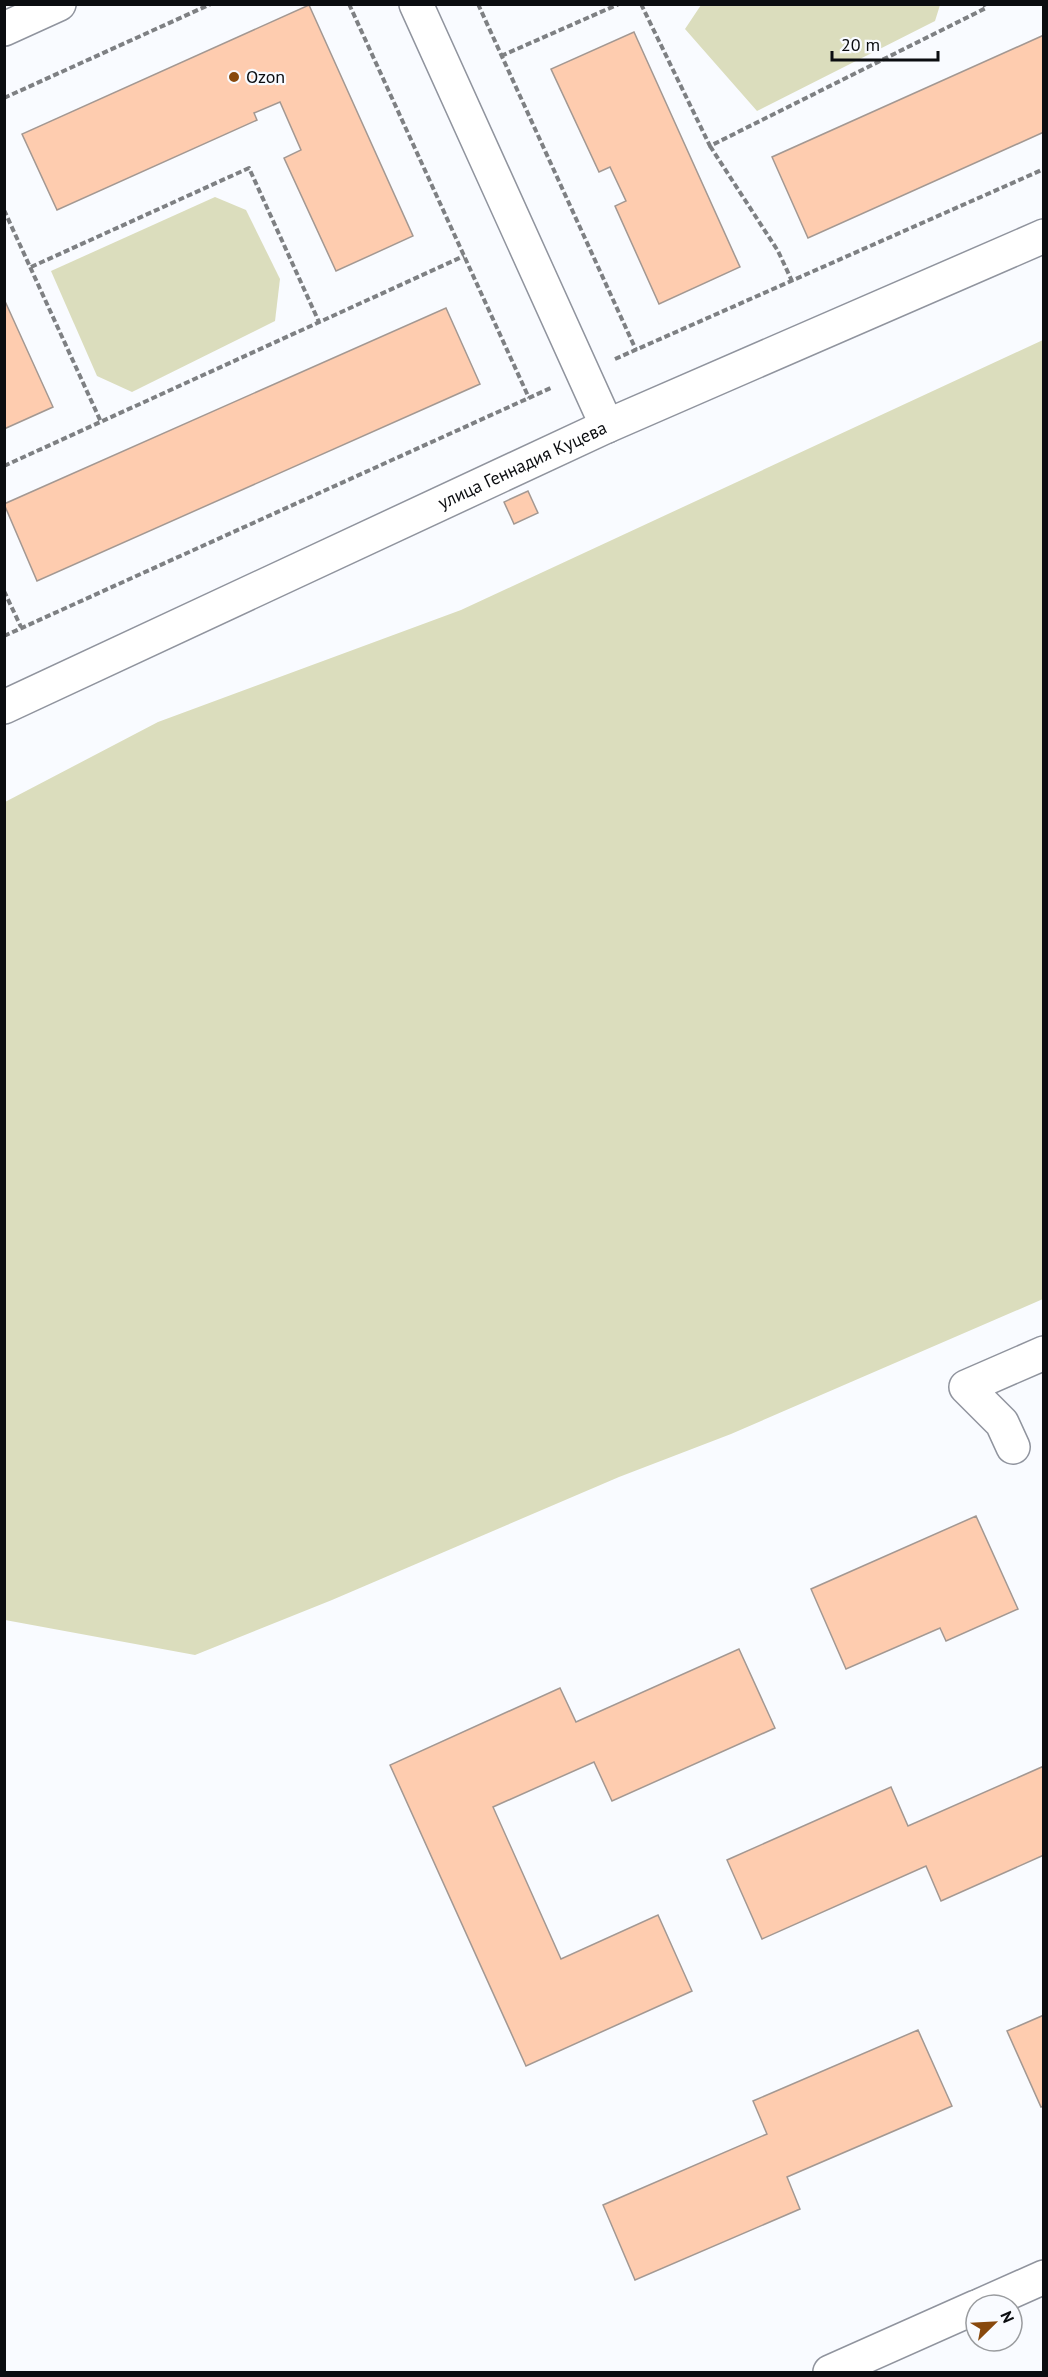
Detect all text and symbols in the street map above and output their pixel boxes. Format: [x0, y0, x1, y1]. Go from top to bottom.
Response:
scale bar [832, 24, 938, 62]
text: 20 m [841, 33, 880, 56]
place label: Ozon [246, 65, 285, 88]
marker: Ozon [227, 70, 241, 84]
street label: улица Геннадия Куцева [434, 416, 610, 514]
north arrow [964, 2293, 1024, 2353]
text: N [996, 2308, 1019, 2326]

